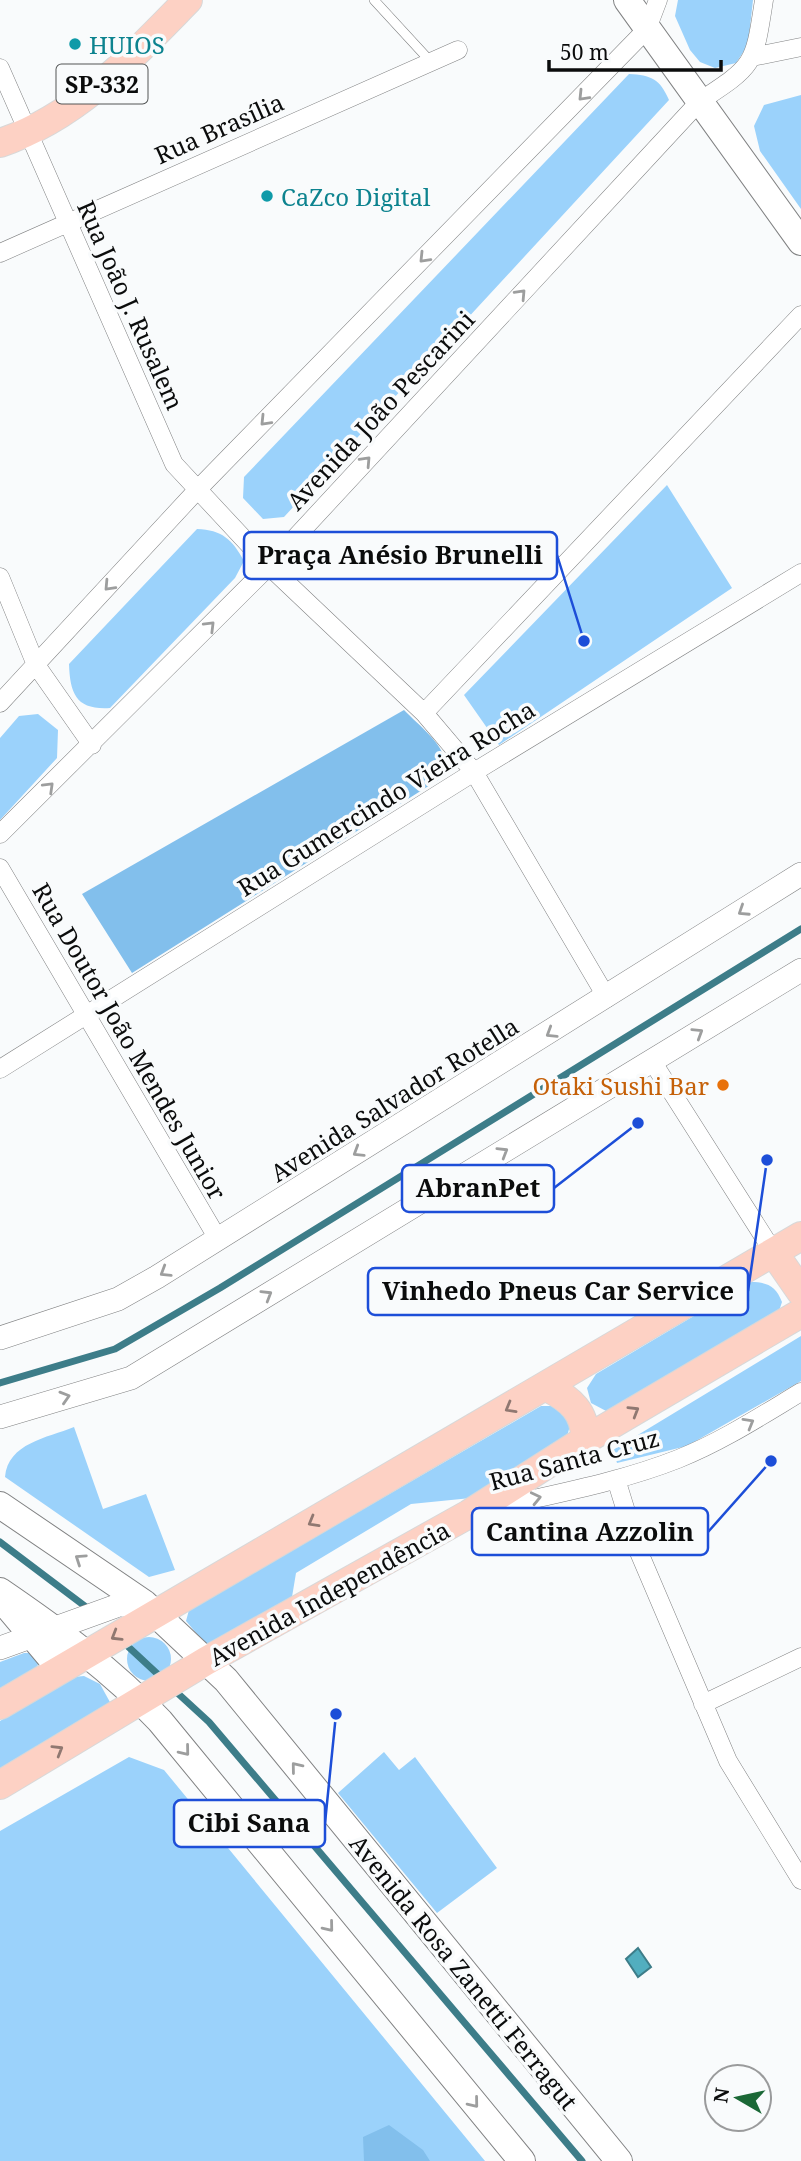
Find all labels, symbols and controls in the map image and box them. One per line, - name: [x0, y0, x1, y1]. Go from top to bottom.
- place label: HUIOS: [89, 28, 165, 61]
- scale bar: [549, 28, 720, 72]
- marker: HUIOS: [67, 36, 83, 52]
- text: 50 m: [560, 38, 609, 66]
- road number: SP-332: [56, 64, 148, 104]
- street label: Rua Brasília: [149, 85, 289, 171]
- one-way arrow: [578, 87, 591, 100]
- place label: CaZco Digital: [281, 180, 431, 213]
- marker: CaZco Digital: [259, 188, 275, 204]
- street label: Rua João J. Rusalem: [70, 195, 192, 415]
- one-way arrow: [419, 250, 432, 263]
- one-way arrow: [513, 289, 525, 302]
- street label: Avenida João Pescarini: [279, 303, 481, 517]
- one-way arrow: [260, 413, 273, 426]
- one-way arrow: [358, 456, 371, 469]
- callout: Praça Anésio Brunelli: [244, 532, 557, 579]
- text: Praça Anésio Brunelli: [257, 536, 543, 572]
- one-way arrow: [104, 578, 117, 591]
- one-way arrow: [201, 621, 214, 634]
- street label: Rua Gumercindo Vieira Rocha: [231, 693, 541, 903]
- one-way arrow: [41, 782, 54, 795]
- street label: Rua Doutor João Mendes Junior: [26, 877, 234, 1205]
- one-way arrow: [738, 903, 751, 916]
- street label: Avenida Salvador Rotella: [264, 1009, 524, 1189]
- one-way arrow: [546, 1024, 559, 1037]
- one-way arrow: [690, 1029, 703, 1042]
- place label: Otaki Sushi Bar: [532, 1069, 709, 1102]
- marker: Otaki Sushi Bar: [715, 1077, 731, 1093]
- one-way arrow: [352, 1144, 365, 1157]
- one-way arrow: [496, 1147, 509, 1160]
- callout: AbranPet: [402, 1165, 554, 1212]
- text: AbranPet: [416, 1169, 541, 1205]
- one-way arrow: [159, 1264, 172, 1277]
- callout: Vinhedo Pneus Car Service: [368, 1268, 748, 1315]
- text: Vinhedo Pneus Car Service: [382, 1272, 734, 1308]
- one-way arrow: [259, 1291, 272, 1304]
- one-way arrow: [59, 1391, 71, 1406]
- one-way arrow: [505, 1400, 518, 1413]
- one-way arrow: [627, 1406, 640, 1419]
- one-way arrow: [742, 1418, 755, 1431]
- street label: Rua Santa Cruz: [485, 1420, 663, 1498]
- one-way arrow: [530, 1492, 542, 1506]
- callout: Cantina Azzolin: [472, 1508, 708, 1555]
- street label: Avenida Independência: [203, 1513, 455, 1673]
- one-way arrow: [308, 1513, 321, 1526]
- text: Cantina Azzolin: [486, 1513, 694, 1549]
- one-way arrow: [75, 1555, 88, 1567]
- one-way arrow: [111, 1627, 124, 1640]
- one-way arrow: [176, 1744, 189, 1756]
- one-way arrow: [51, 1745, 64, 1758]
- one-way arrow: [292, 1763, 304, 1776]
- callout: Cibi Sana: [174, 1800, 325, 1847]
- text: Cibi Sana: [188, 1804, 310, 1840]
- street label: Avenida Rosa Zanetti Ferragut: [343, 1827, 585, 2117]
- one-way arrow: [321, 1918, 333, 1931]
- north arrow: [703, 2063, 773, 2133]
- text: N: [707, 2086, 735, 2105]
- one-way arrow: [465, 2095, 478, 2107]

